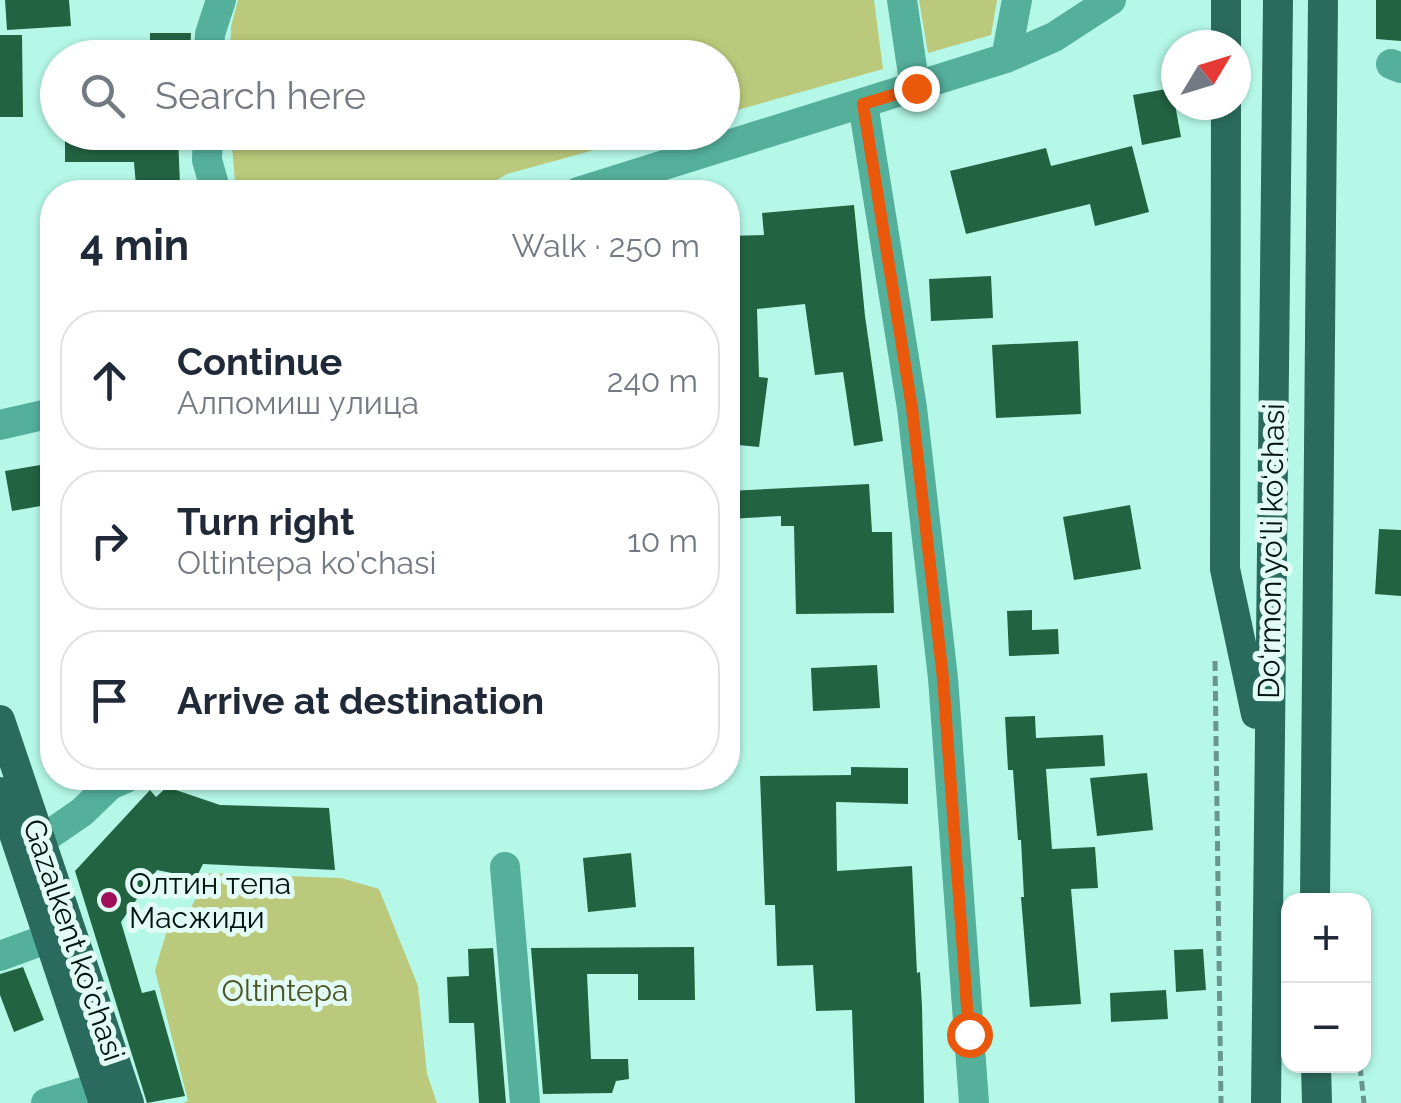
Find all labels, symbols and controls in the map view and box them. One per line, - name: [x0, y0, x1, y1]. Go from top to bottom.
- north arrow: [1161, 30, 1251, 120]
- search box: [40, 40, 740, 150]
- route end: [894, 66, 940, 112]
- icon: search: [75, 68, 130, 123]
- text: Search here: [155, 73, 366, 118]
- text: 4 min: [80, 221, 189, 270]
- text: Walk · 250 m: [511, 227, 700, 264]
- text: Continue: [177, 339, 342, 384]
- icon: ahead: [82, 353, 137, 408]
- text: 240 m: [607, 362, 698, 399]
- text: Алпомиш улица: [177, 384, 419, 421]
- street label: Do‘rmon yo‘li ko‘chasi: [1251, 403, 1291, 699]
- text: Turn right: [177, 499, 354, 544]
- icon: right: [82, 513, 137, 568]
- text: 10 m: [627, 522, 698, 559]
- text: Oltintepa ko'chasi: [177, 544, 436, 581]
- icon: arrive: [82, 673, 137, 728]
- text: Arrive at destination: [177, 678, 544, 723]
- street label: Gazalkent ko'chasi: [16, 814, 132, 1066]
- place label: Олтин тепа Масжиди: [129, 866, 291, 935]
- marker: Олтин тепа Масжиди: [98, 889, 120, 911]
- map controls: [1281, 893, 1371, 1073]
- button: +: [1281, 893, 1371, 983]
- park label: Oltintepa: [222, 973, 348, 1008]
- button: −: [1281, 983, 1371, 1073]
- route start: [947, 1012, 993, 1058]

